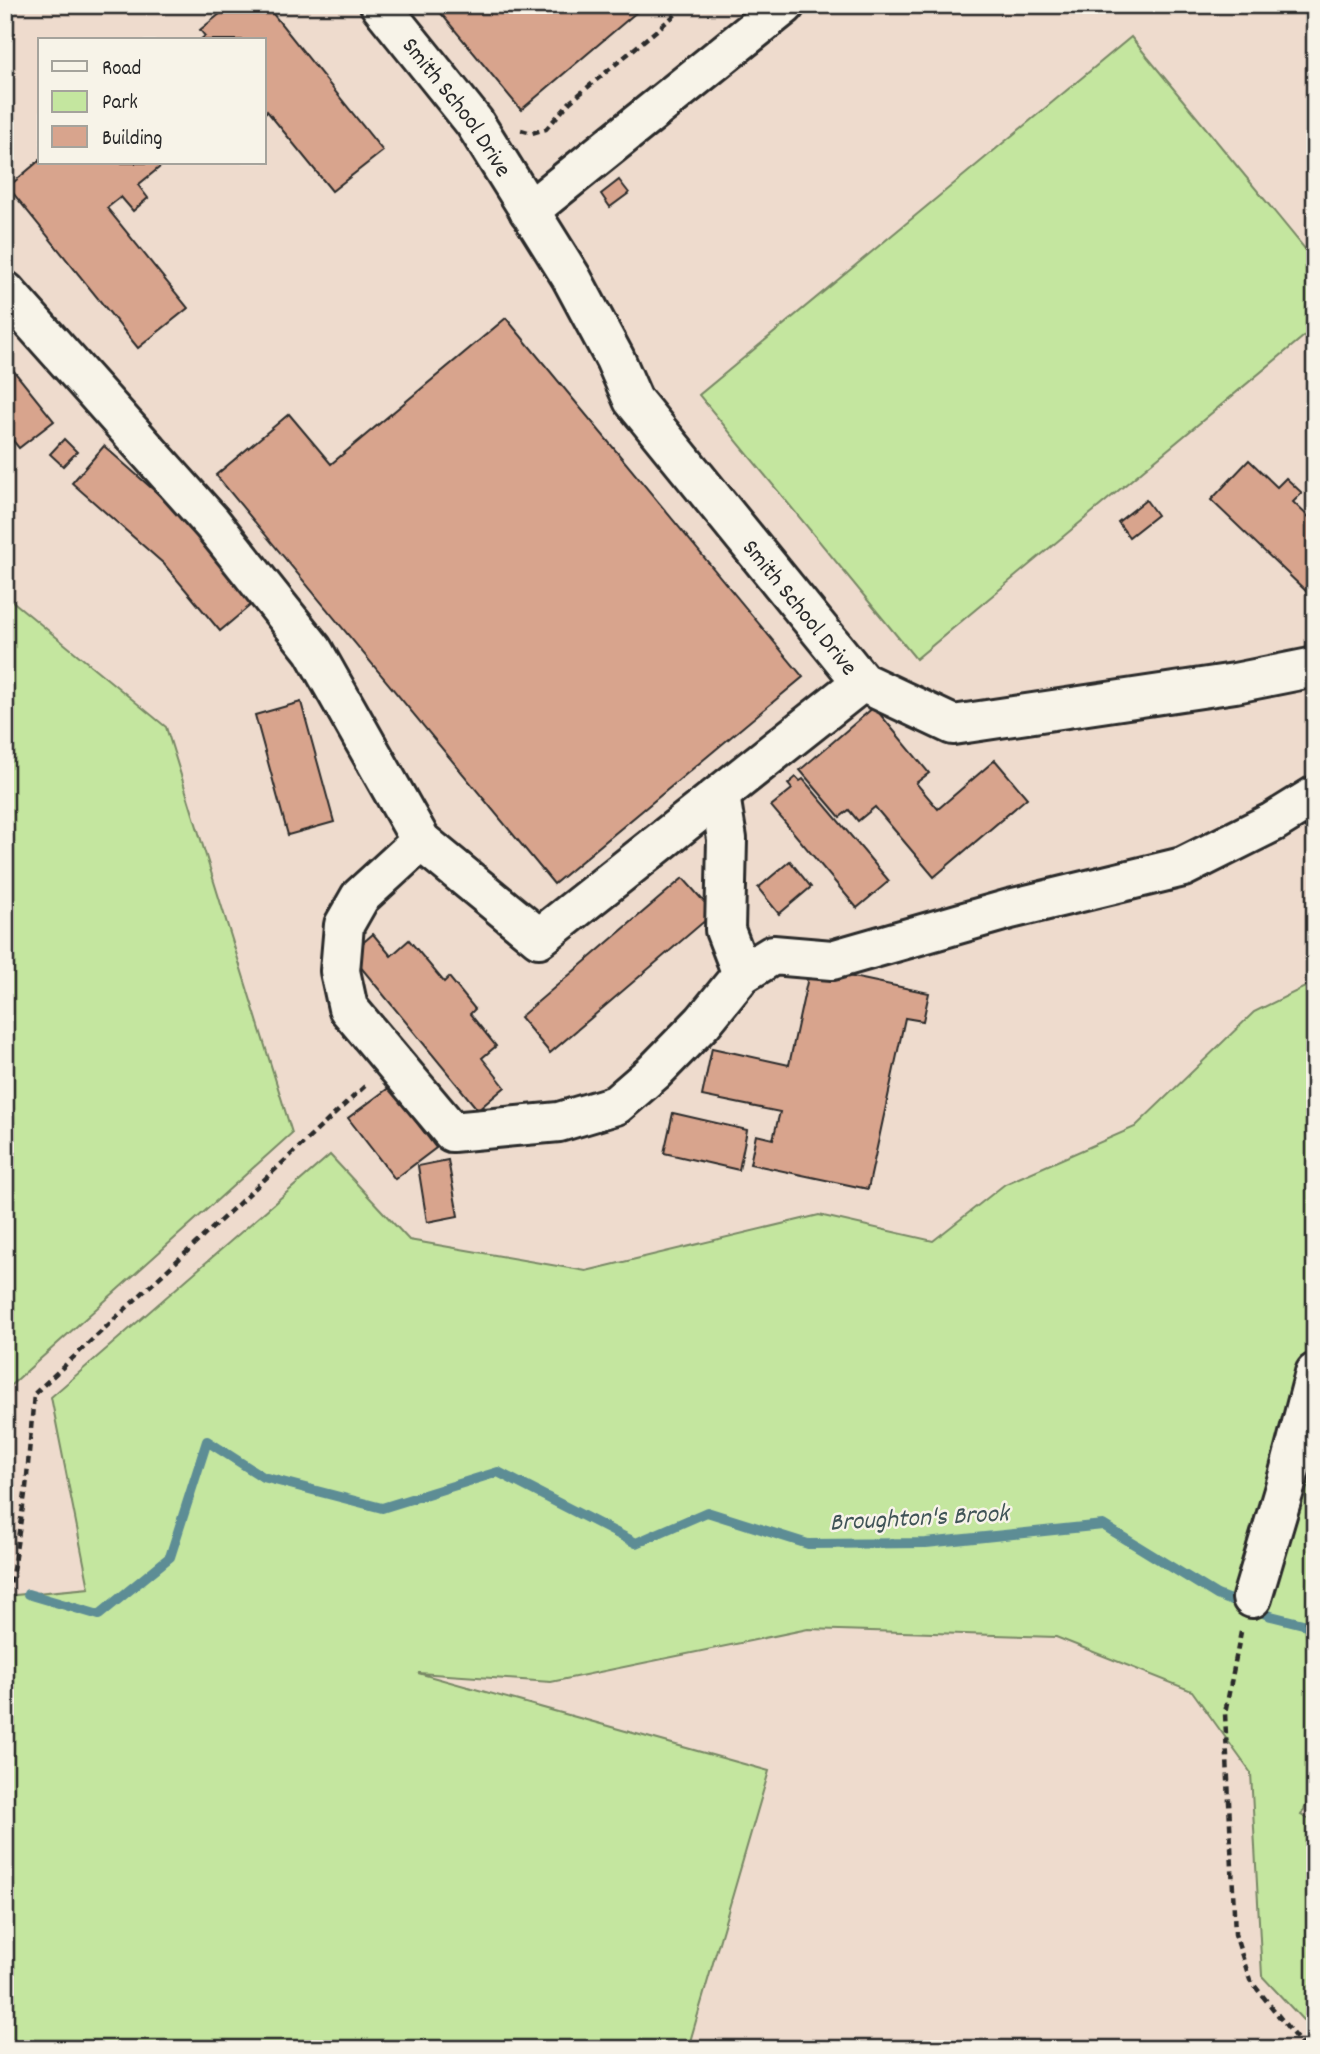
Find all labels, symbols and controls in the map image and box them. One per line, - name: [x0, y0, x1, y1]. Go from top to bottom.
- street label: Smith School Drive: [392, 31, 518, 185]
- legend: [38, 38, 266, 164]
- text: Road: [102, 55, 141, 85]
- text: Park: [102, 89, 138, 119]
- text: Building: [102, 125, 162, 155]
- street label: Smith School Drive: [733, 533, 864, 684]
- water label: Broughton's Brook: [829, 1496, 1012, 1543]

